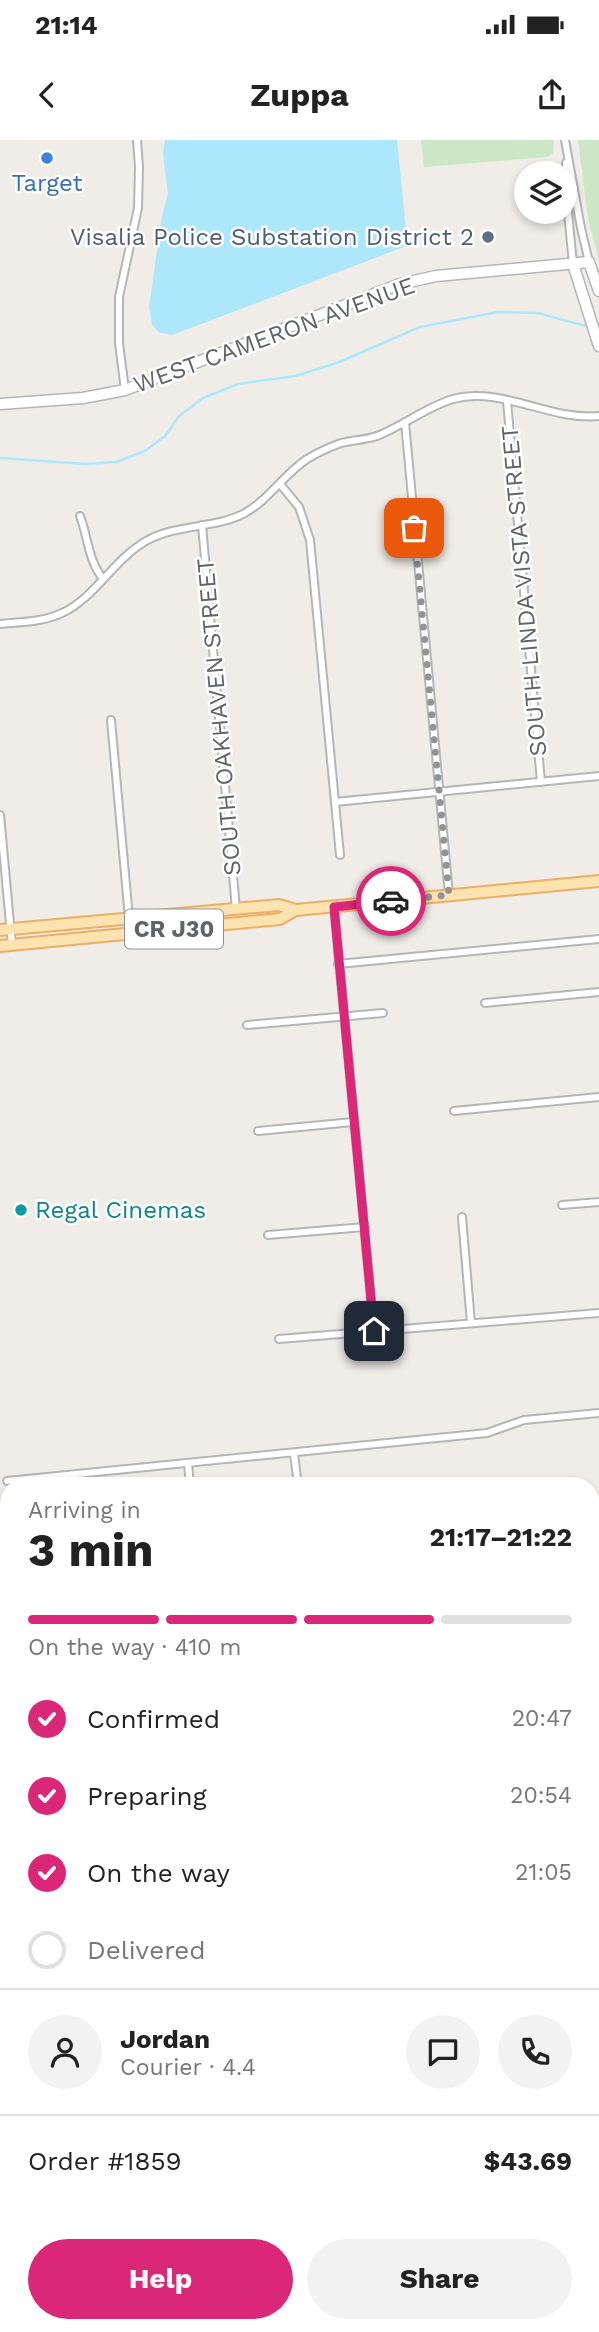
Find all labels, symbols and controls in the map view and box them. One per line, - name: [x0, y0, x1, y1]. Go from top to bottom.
- text: 21:14: [35, 10, 98, 40]
- icon: back: [28, 76, 66, 114]
- text: Zuppa: [250, 76, 349, 114]
- icon: share: [533, 76, 571, 114]
- marker: Target: [39, 150, 55, 166]
- map controls: [514, 161, 577, 224]
- button: layers: [514, 161, 577, 224]
- place label: Target: [11, 169, 83, 197]
- place label: Visalia Police Substation District 2: [70, 223, 474, 251]
- marker: Visalia Police Substation District 2: [480, 229, 496, 245]
- street label: WEST CAMERON AVENUE: [130, 271, 418, 399]
- street label: SOUTH LINDA VISTA STREET: [496, 425, 552, 757]
- pin: [384, 498, 444, 558]
- icon: bag: [395, 509, 433, 547]
- street label: SOUTH OAKHAVEN STREET: [191, 557, 247, 877]
- courier: [356, 866, 426, 936]
- icon: car: [372, 882, 410, 920]
- road number: CR J30: [125, 909, 223, 948]
- place label: Regal Cinemas: [35, 1196, 206, 1224]
- marker: Regal Cinemas: [13, 1202, 29, 1218]
- pin: [344, 1301, 404, 1361]
- icon: home: [355, 1312, 393, 1350]
- text: Arriving in: [28, 1497, 141, 1524]
- text: 21:17–21:22: [430, 1522, 572, 1552]
- text: 3 min: [28, 1523, 154, 1577]
- text: On the way · 410 m: [28, 1634, 241, 1661]
- icon: check: [28, 1700, 66, 1738]
- text: Confirmed: [87, 1704, 220, 1734]
- text: 20:47: [512, 1705, 572, 1732]
- icon: check: [28, 1777, 66, 1815]
- text: Preparing: [87, 1781, 207, 1811]
- text: 20:54: [510, 1782, 572, 1809]
- icon: check: [28, 1854, 66, 1892]
- text: On the way: [87, 1858, 230, 1888]
- text: 21:05: [515, 1859, 572, 1886]
- text: Delivered: [87, 1935, 206, 1965]
- button: person: [28, 2015, 102, 2089]
- button: chat: [406, 2015, 480, 2089]
- button: phone: [498, 2015, 572, 2089]
- text: Jordan: [120, 2024, 210, 2054]
- text: Courier · 4.4: [120, 2054, 256, 2081]
- text: Order #1859: [28, 2146, 182, 2176]
- text: $43.69: [484, 2146, 572, 2176]
- button: Help: [28, 2239, 293, 2319]
- button: Share: [307, 2239, 572, 2319]

